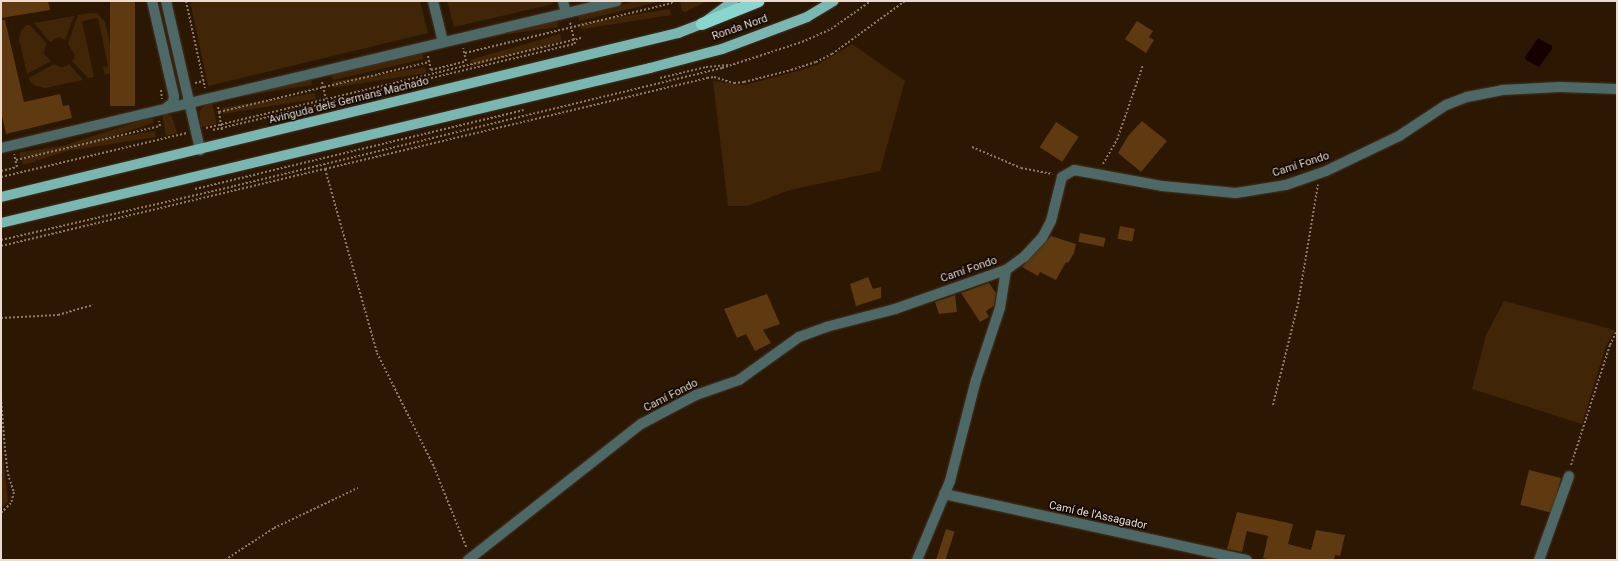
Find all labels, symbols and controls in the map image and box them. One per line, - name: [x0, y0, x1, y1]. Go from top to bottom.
- street label: Ronda Nord: [710, 12, 770, 44]
- street label: Avinguda dels Germans Machado: [268, 75, 430, 127]
- street label: Camí Fondo: [1271, 150, 1331, 180]
- street label: Camí Fondo: [939, 254, 999, 286]
- street label: Camí Fondo: [642, 377, 700, 415]
- street label: Camí de l'Assagador: [1048, 499, 1148, 533]

